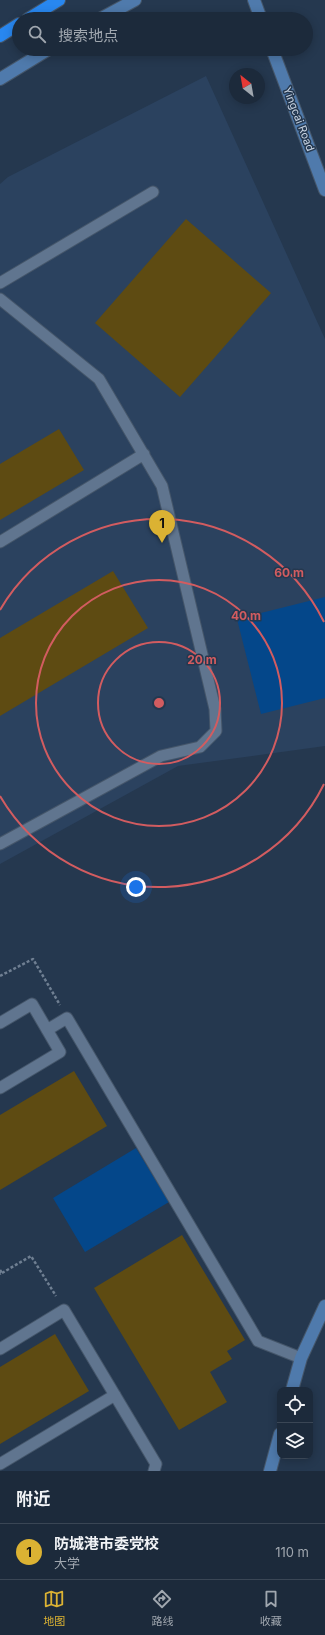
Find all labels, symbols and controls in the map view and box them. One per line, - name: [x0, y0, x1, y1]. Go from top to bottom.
- search box: [12, 12, 313, 56]
- icon: search: [26, 23, 48, 45]
- text: 搜索地点: [58, 26, 118, 45]
- north arrow: [229, 68, 265, 104]
- street label: Yingcai Road: [280, 85, 318, 153]
- pin: 1: [149, 510, 175, 543]
- text: 60 m: [274, 565, 304, 580]
- text: 40 m: [231, 608, 261, 623]
- text: 20 m: [187, 652, 217, 667]
- centre of rings: [152, 696, 166, 710]
- your location: [126, 877, 146, 897]
- map controls: [277, 1387, 313, 1459]
- button: locate: [277, 1387, 313, 1423]
- button: layers: [277, 1423, 313, 1459]
- text: 附近: [16, 1489, 50, 1509]
- text: 防城港市委党校: [54, 1534, 159, 1553]
- text: 1: [26, 1544, 32, 1560]
- text: 110 m: [275, 1544, 309, 1560]
- text: 大学: [54, 1555, 80, 1571]
- tab: 地图: [43, 1588, 65, 1628]
- tab: 路线: [151, 1588, 173, 1628]
- tab: 收藏: [260, 1588, 282, 1628]

